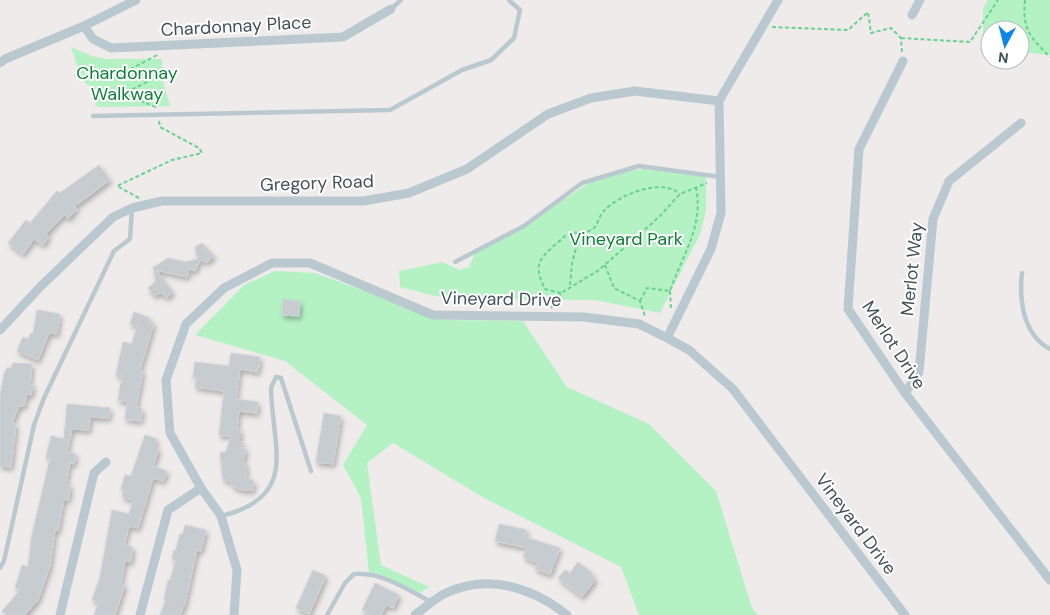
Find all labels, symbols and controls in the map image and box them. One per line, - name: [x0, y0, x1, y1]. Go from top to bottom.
- street label: Chardonnay Place: [160, 10, 312, 42]
- north arrow: [980, 20, 1030, 70]
- text: N: [997, 48, 1010, 67]
- park label: Chardonnay Walkway: [76, 61, 178, 106]
- street label: Gregory Road: [260, 169, 374, 197]
- street label: Merlot Way: [895, 221, 929, 317]
- park label: Vineyard Park: [569, 227, 683, 251]
- street label: Vineyard Drive: [440, 286, 562, 312]
- street label: Merlot Drive: [856, 296, 932, 394]
- street label: Vineyard Drive: [810, 469, 902, 579]

